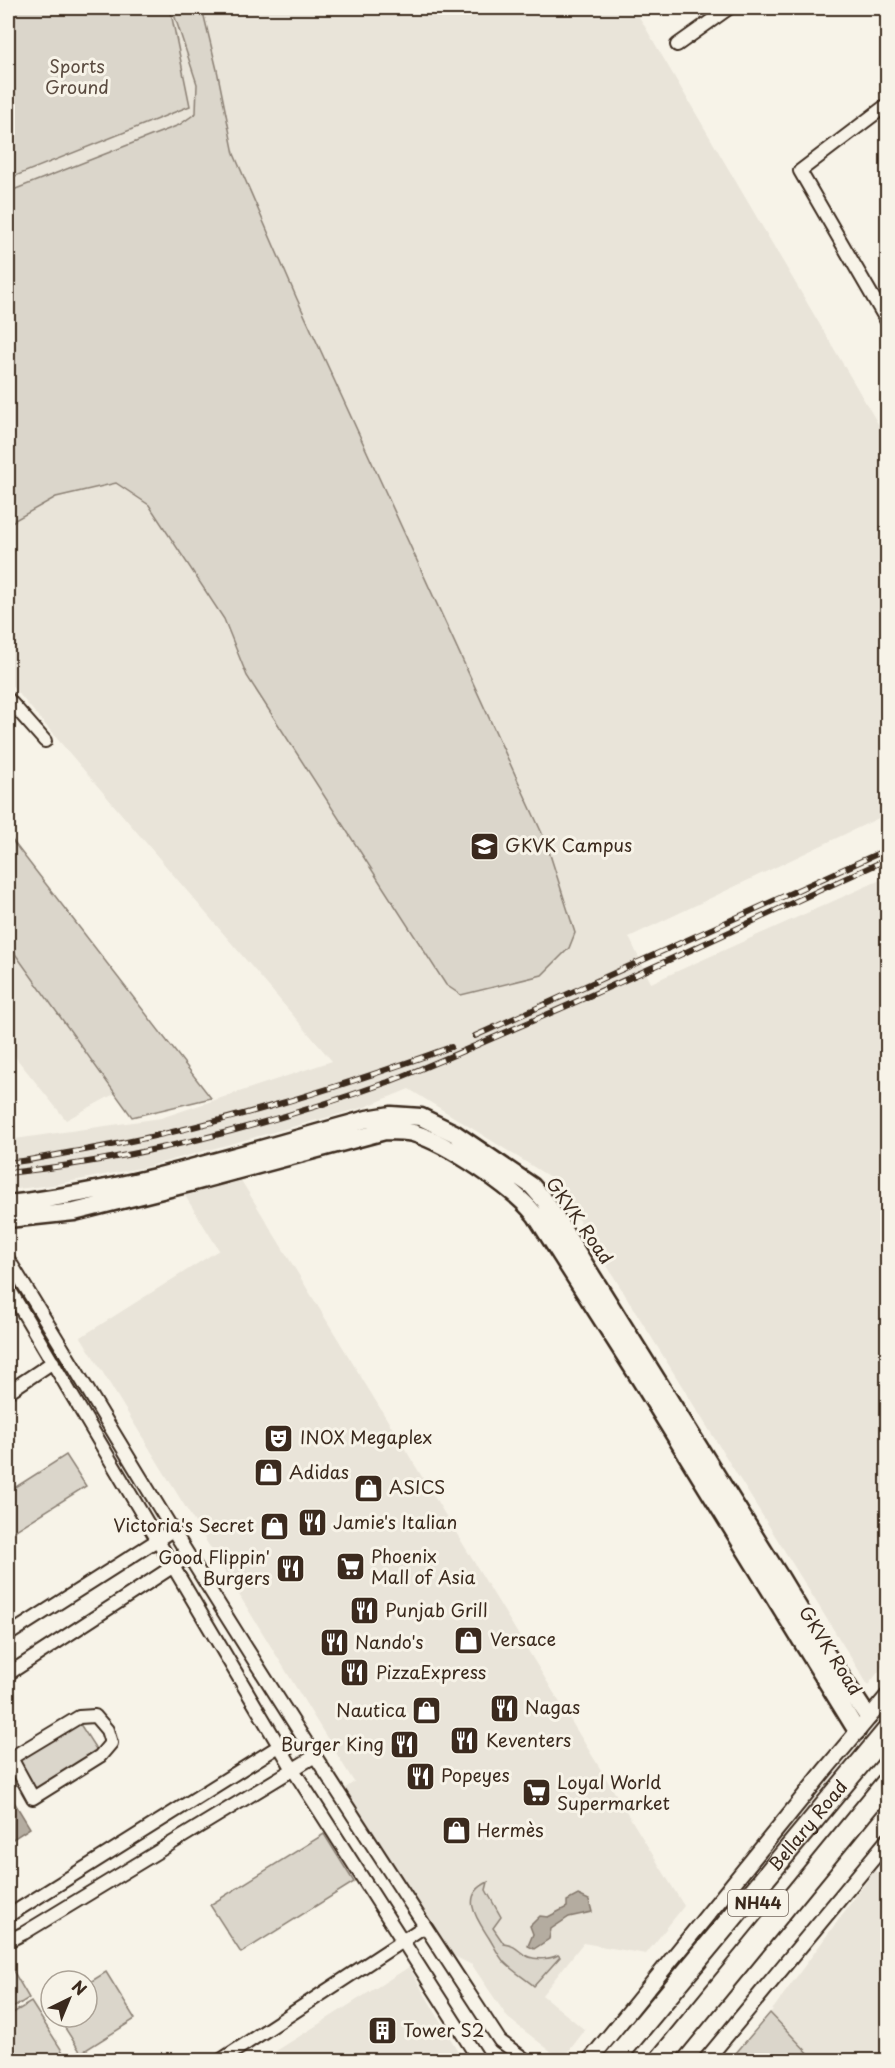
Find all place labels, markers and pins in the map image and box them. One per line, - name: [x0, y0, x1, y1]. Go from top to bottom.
- school or university icon: GKVK Campus: [468, 830, 500, 862]
- place label: GKVK Campus: [505, 831, 632, 858]
- theatre icon: INOX Megaplex: [263, 1422, 295, 1454]
- place label: INOX Megaplex: [300, 1423, 432, 1450]
- shop icon: Adidas: [252, 1457, 284, 1489]
- place label: Adidas: [289, 1458, 349, 1485]
- shop icon: ASICS: [352, 1472, 384, 1504]
- place label: ASICS: [389, 1473, 445, 1500]
- restaurant icon: Jamie's Italian: [296, 1507, 328, 1539]
- place label: Jamie's Italian: [333, 1508, 457, 1535]
- shop icon: Victoria's Secret: [259, 1510, 291, 1542]
- place label: Victoria's Secret: [113, 1511, 254, 1538]
- place label: Phoenix Mall of Asia: [371, 1542, 476, 1590]
- place label: Good Flippin' Burgers: [158, 1543, 270, 1591]
- supermarket icon: Phoenix Mall of Asia: [334, 1551, 366, 1583]
- restaurant icon: Good Flippin' Burgers: [275, 1552, 307, 1584]
- restaurant icon: Punjab Grill: [348, 1595, 380, 1627]
- place label: Punjab Grill: [385, 1596, 488, 1623]
- shop icon: Versace: [453, 1624, 485, 1656]
- place label: Versace: [490, 1625, 556, 1652]
- restaurant icon: Nando's: [318, 1627, 350, 1659]
- place label: Nando's: [355, 1628, 423, 1655]
- restaurant icon: PizzaExpress: [339, 1657, 371, 1689]
- place label: PizzaExpress: [376, 1658, 486, 1685]
- restaurant icon: Nagas: [488, 1692, 520, 1724]
- place label: Nagas: [525, 1693, 580, 1720]
- shop icon: Nautica: [411, 1695, 443, 1727]
- place label: Nautica: [336, 1696, 407, 1723]
- restaurant icon: Keventers: [449, 1725, 481, 1757]
- place label: Keventers: [486, 1726, 571, 1753]
- restaurant icon: Burger King: [389, 1729, 421, 1761]
- place label: Burger King: [281, 1730, 384, 1757]
- restaurant icon: Popeyes: [404, 1760, 436, 1792]
- place label: Popeyes: [441, 1761, 510, 1788]
- place label: Loyal World Supermarket: [557, 1768, 670, 1816]
- supermarket icon: Loyal World Supermarket: [520, 1777, 552, 1809]
- shop icon: Hermès: [440, 1815, 472, 1847]
- place label: Hermès: [477, 1816, 544, 1843]
- building icon: Tower S2: [366, 2015, 398, 2047]
- place label: Tower S2: [403, 2016, 484, 2043]

